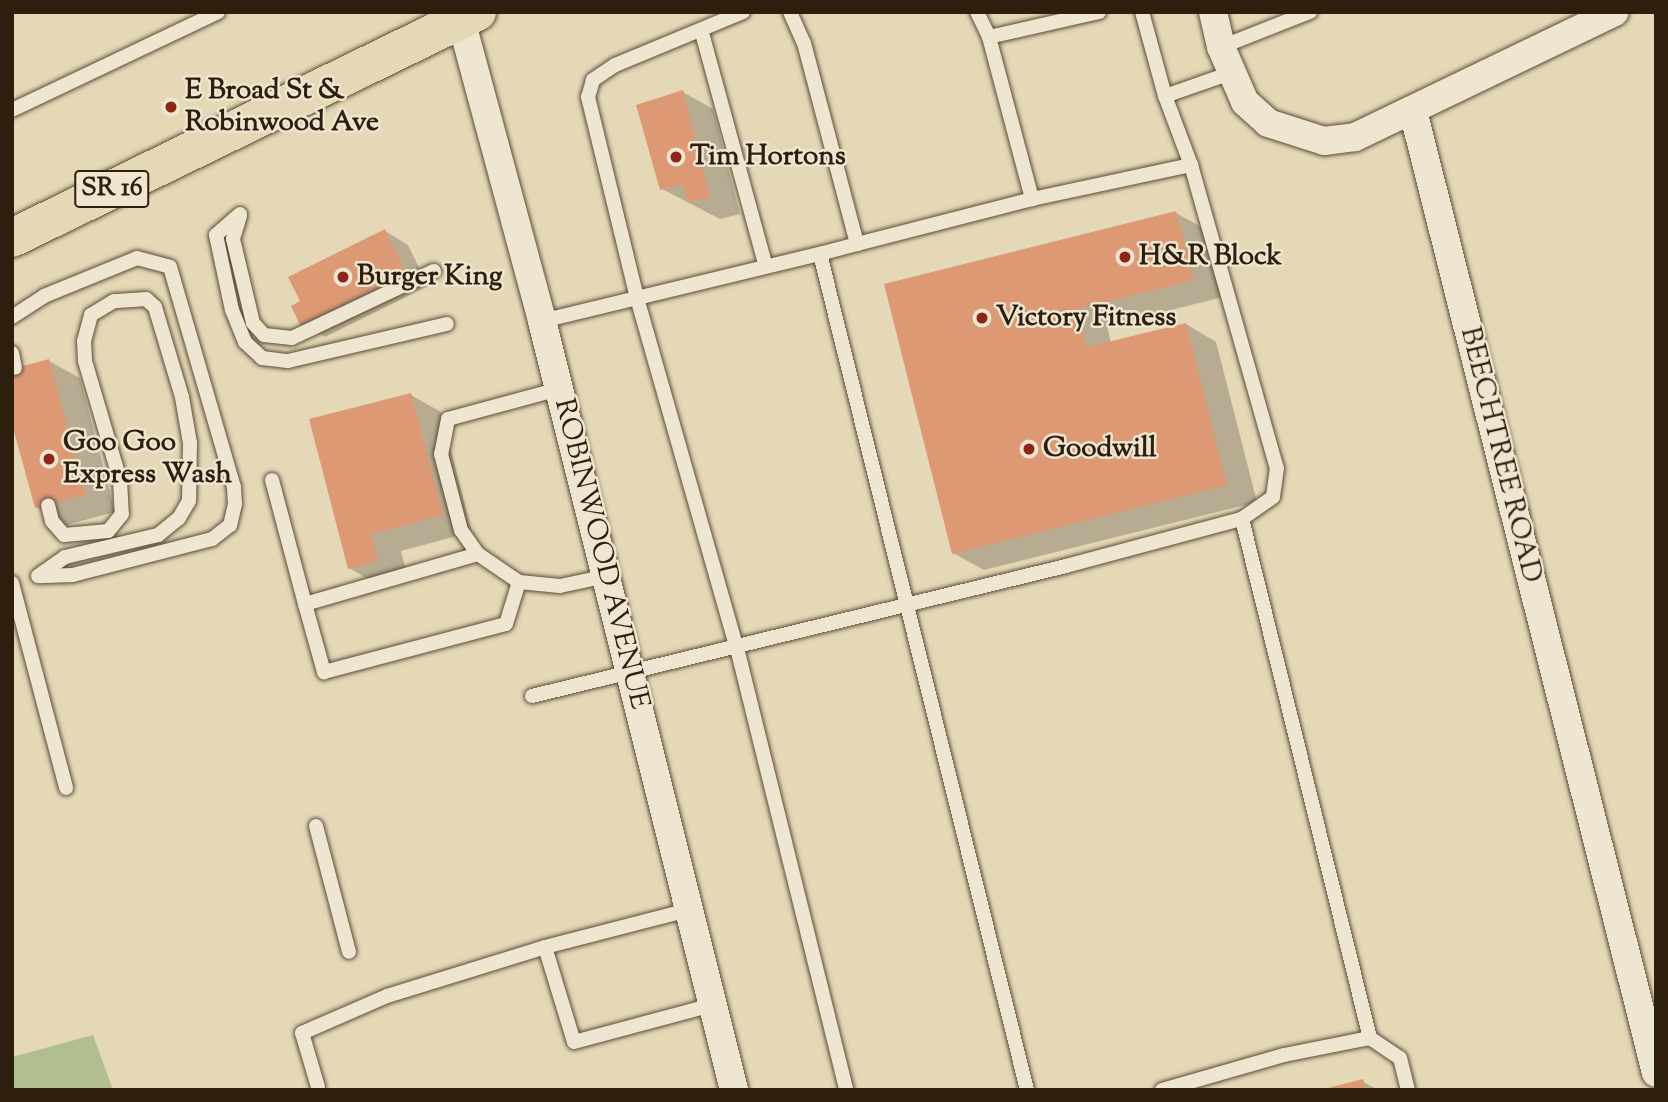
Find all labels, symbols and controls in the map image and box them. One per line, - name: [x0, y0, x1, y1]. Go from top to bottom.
- place label: E Broad St & Robinwood Ave: [185, 74, 379, 140]
- marker: E Broad St & Robinwood Ave: [163, 99, 179, 115]
- place label: Tim Hortons: [690, 140, 846, 174]
- marker: Tim Hortons: [668, 149, 684, 165]
- road number: SR 16: [74, 166, 150, 212]
- place label: H&R Block: [1139, 240, 1282, 274]
- marker: H&R Block: [1117, 249, 1133, 265]
- place label: Burger King: [357, 260, 502, 294]
- marker: Burger King: [335, 269, 351, 285]
- place label: Victory Fitness: [996, 301, 1176, 335]
- marker: Victory Fitness: [974, 310, 990, 326]
- street label: BEECHTREE ROAD: [1452, 324, 1548, 586]
- street label: ROBINWOOD AVENUE: [546, 395, 656, 713]
- place label: Goo Goo Express Wash: [63, 426, 232, 492]
- place label: Goodwill: [1043, 432, 1157, 466]
- marker: Goodwill: [1021, 441, 1037, 457]
- marker: Goo Goo Express Wash: [41, 451, 57, 467]

